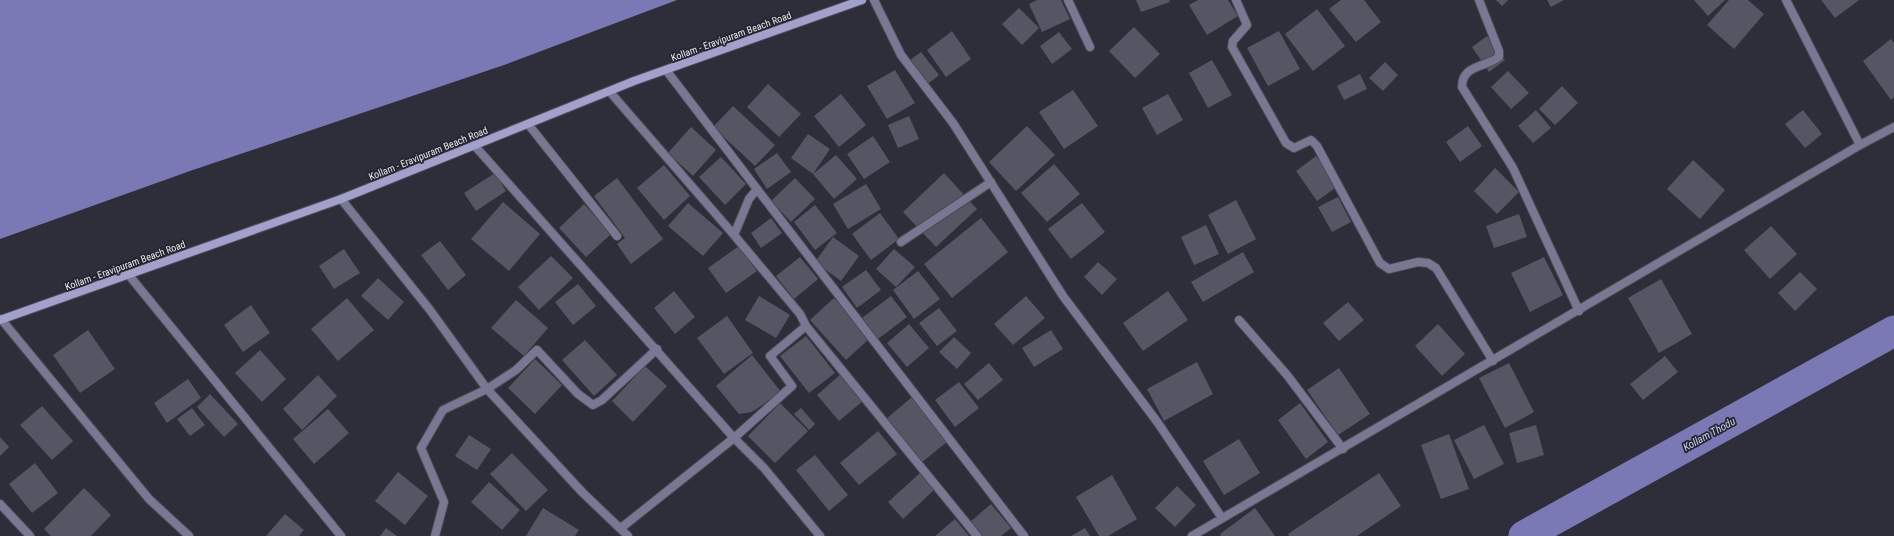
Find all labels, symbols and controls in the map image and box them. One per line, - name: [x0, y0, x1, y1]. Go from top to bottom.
- street label: Kollam - Eravipuram Beach Road: [669, 9, 793, 63]
- street label: Kollam - Eravipuram Beach Road: [367, 124, 489, 182]
- street label: Kollam - Eravipuram Beach Road: [63, 238, 187, 292]
- water label: Kollam Thodu: [1681, 415, 1738, 454]

